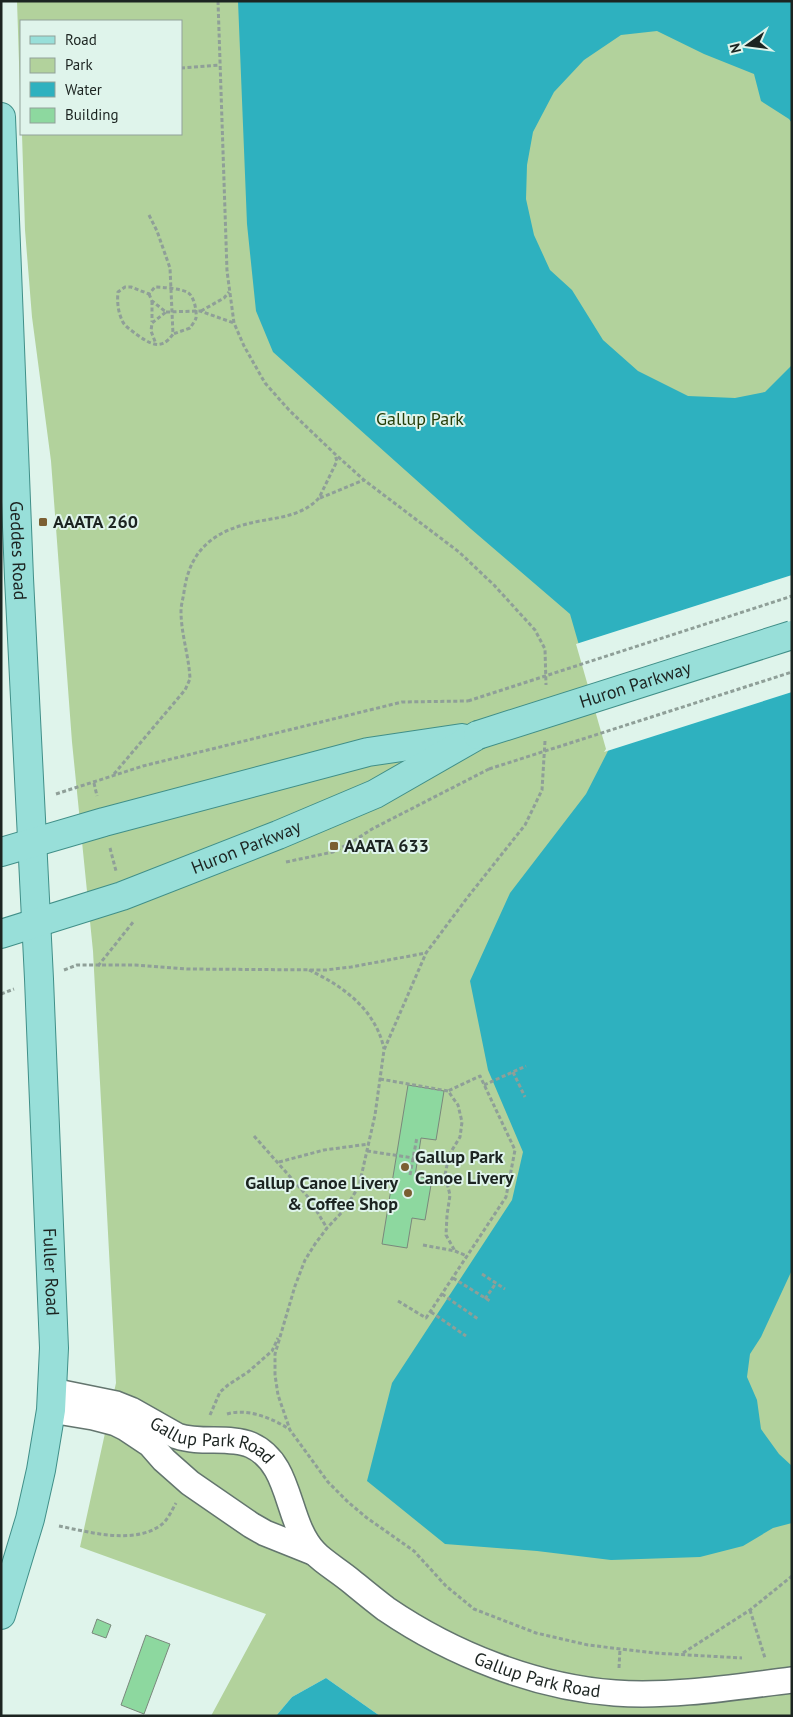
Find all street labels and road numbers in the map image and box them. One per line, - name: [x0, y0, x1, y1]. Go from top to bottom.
- street label: Geddes Road: [5, 501, 32, 601]
- street label: Huron Parkway: [576, 656, 694, 713]
- street label: Huron Parkway: [188, 815, 305, 879]
- street label: Fuller Road: [38, 1228, 65, 1316]
- street label: Gallup Park Road: [146, 1411, 280, 1468]
- street label: Gallup Park Road: [471, 1646, 602, 1703]

